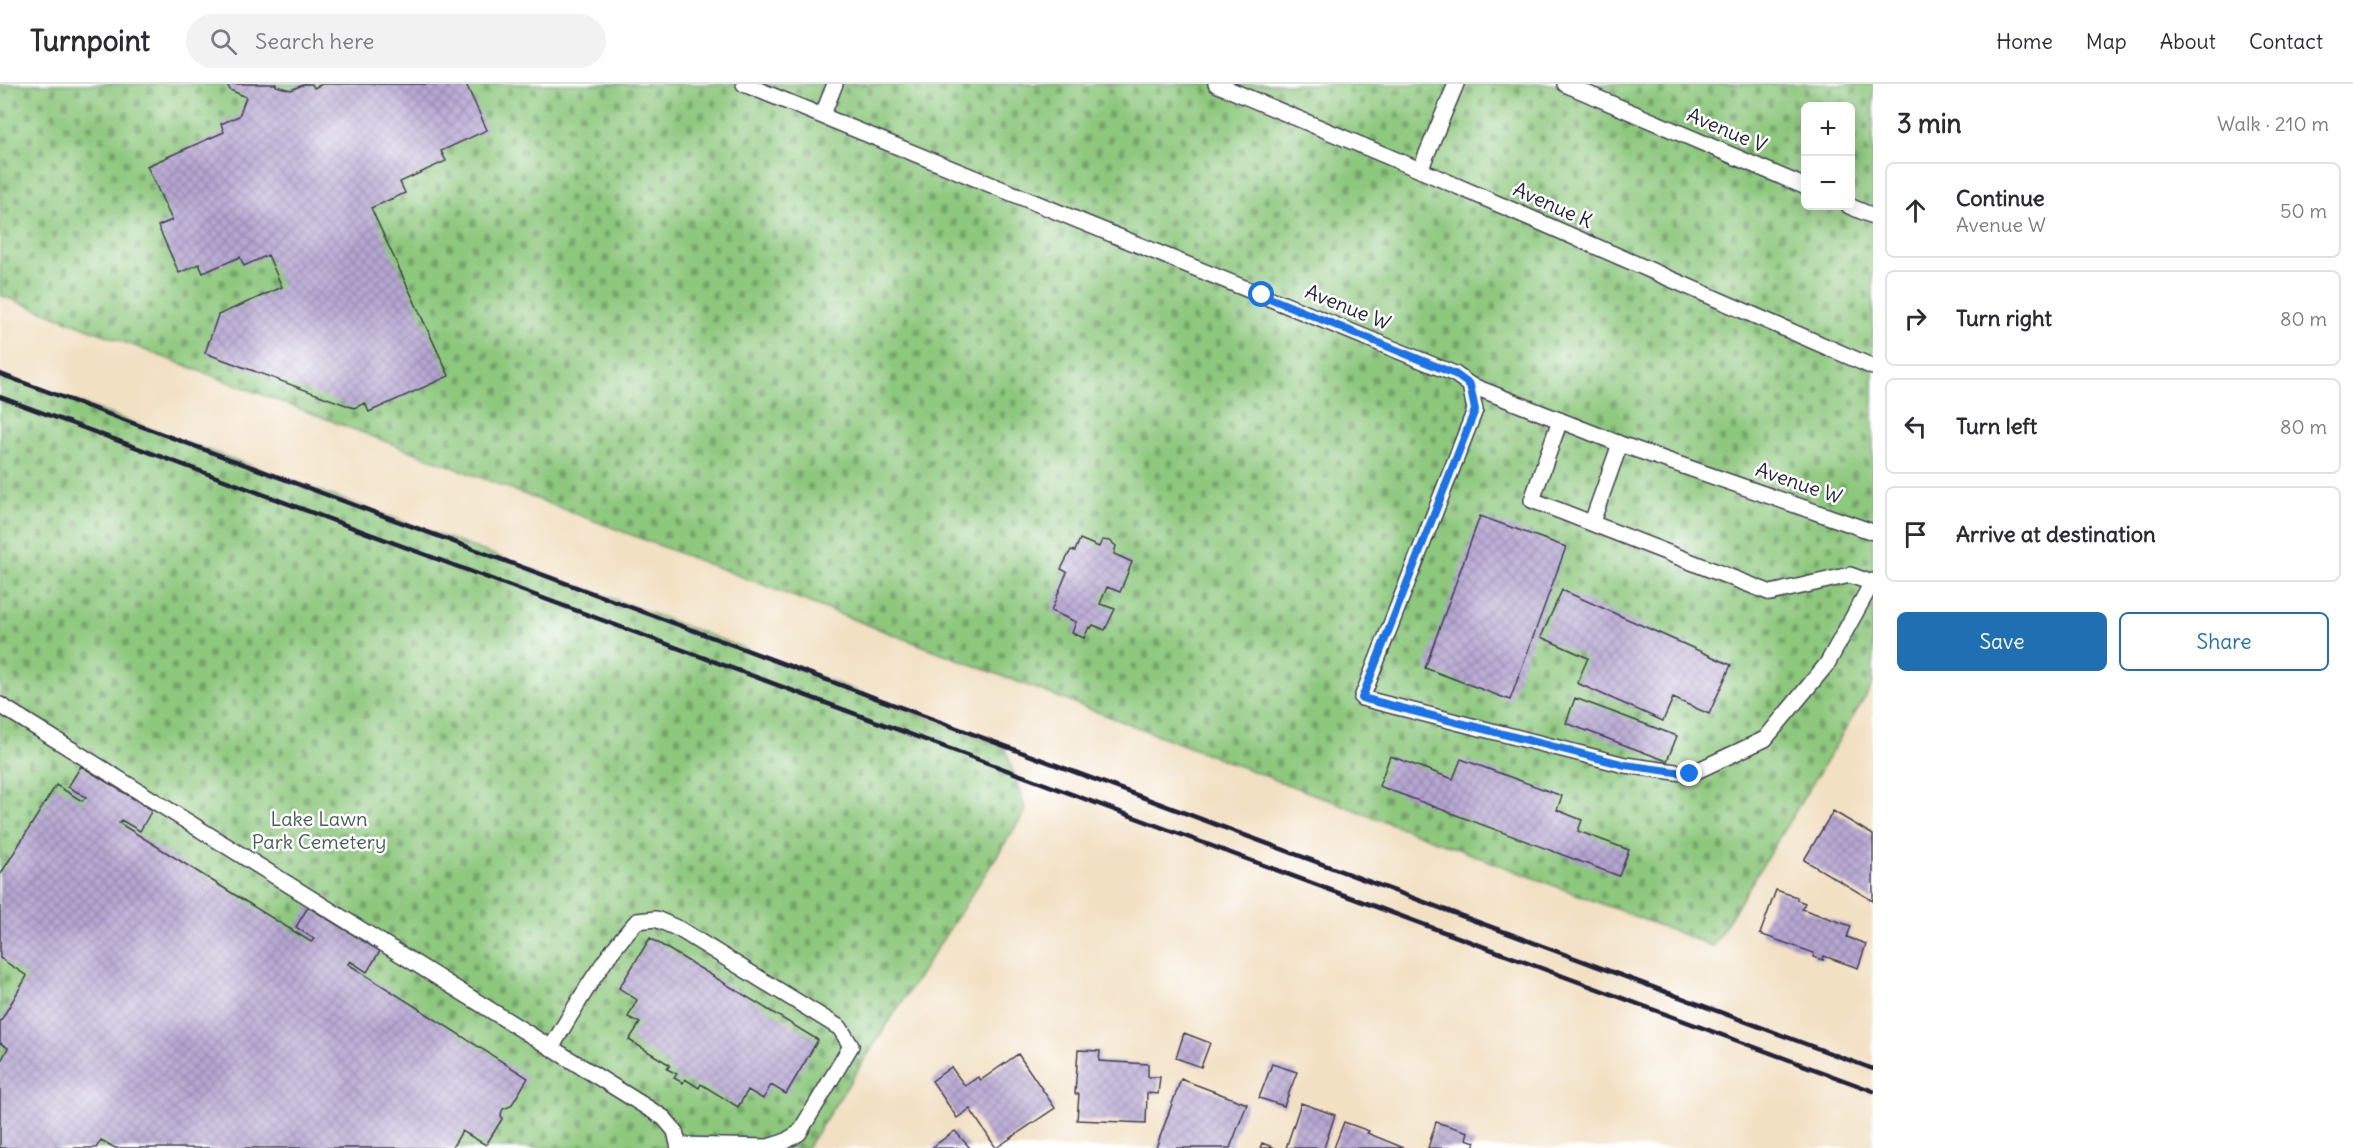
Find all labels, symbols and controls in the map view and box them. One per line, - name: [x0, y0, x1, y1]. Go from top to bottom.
- search box: [186, 14, 606, 68]
- text: Turnpoint: [30, 23, 150, 59]
- icon: search: [207, 25, 240, 58]
- text: Search here: [255, 27, 374, 55]
- text: Home: [1996, 28, 2053, 55]
- text: Map: [2086, 28, 2127, 55]
- text: About: [2160, 28, 2216, 55]
- text: Contact: [2249, 28, 2323, 55]
- street label: Avenue V: [1684, 102, 1771, 158]
- map controls: [1801, 102, 1855, 210]
- button: +: [1801, 102, 1855, 156]
- text: 3 min: [1897, 107, 1962, 140]
- text: Walk · 210 m: [2217, 111, 2329, 136]
- button: −: [1801, 156, 1855, 210]
- street label: Avenue K: [1510, 176, 1597, 233]
- text: Continue: [1956, 184, 2045, 212]
- icon: ahead: [1899, 194, 1932, 227]
- text: 50 m: [2280, 198, 2327, 223]
- text: Avenue W: [1956, 212, 2046, 237]
- street label: Avenue W: [1302, 278, 1395, 335]
- route start: [1248, 281, 1274, 307]
- icon: right: [1899, 302, 1932, 335]
- text: Turn right: [1956, 304, 2052, 332]
- text: 80 m: [2280, 306, 2327, 331]
- icon: left: [1899, 410, 1932, 443]
- text: Turn left: [1956, 412, 2037, 440]
- text: 80 m: [2280, 414, 2327, 439]
- street label: Avenue W: [1753, 456, 1846, 509]
- icon: arrive: [1899, 518, 1932, 551]
- text: Arrive at destination: [1956, 520, 2156, 548]
- button: Save: [1897, 612, 2107, 671]
- button: Share: [2119, 612, 2329, 671]
- route end: [1676, 760, 1702, 786]
- park label: Lake Lawn Park Cemetery: [252, 806, 386, 854]

